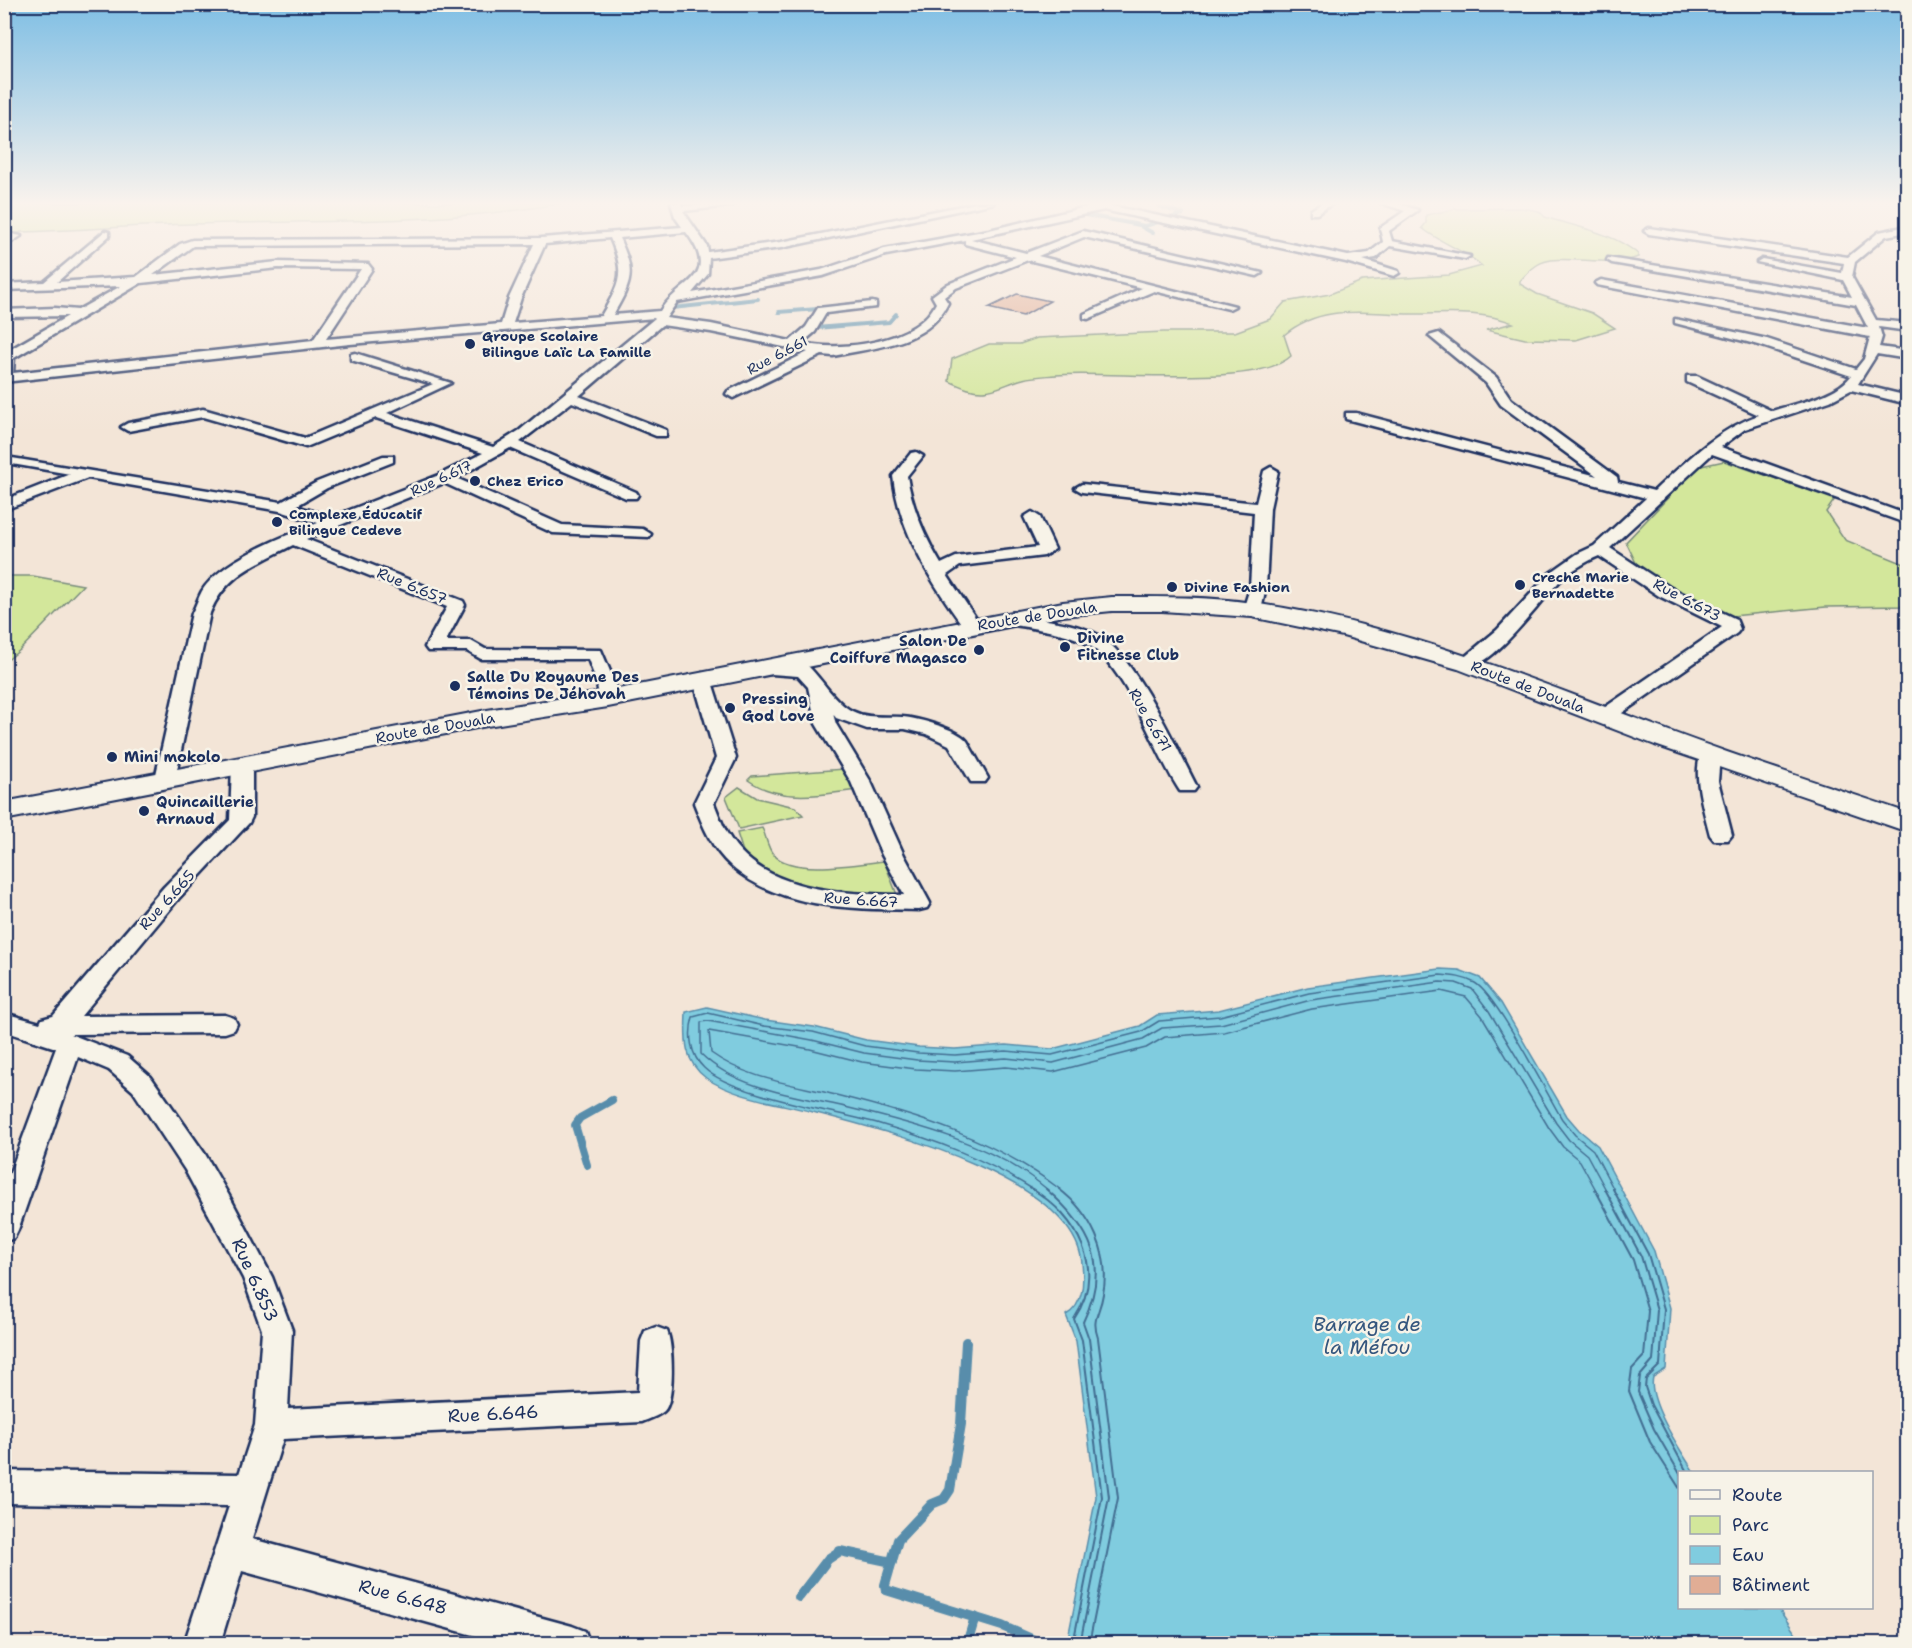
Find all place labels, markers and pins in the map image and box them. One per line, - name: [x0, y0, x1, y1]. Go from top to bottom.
- place label: Groupe Scolaire Bilingue Laïc La Famille: [482, 327, 652, 361]
- marker: Groupe Scolaire Bilingue Laïc La Famille: [463, 337, 477, 351]
- place label: Chez Erico: [487, 472, 564, 490]
- marker: Chez Erico: [468, 474, 482, 488]
- place label: Complexe Éducatif Bilingue Cedeve: [289, 505, 423, 539]
- marker: Complexe Éducatif Bilingue Cedeve: [270, 515, 284, 529]
- place label: Creche Marie Bernadette: [1532, 568, 1629, 602]
- place label: Divine Fashion: [1184, 578, 1290, 596]
- marker: Creche Marie Bernadette: [1513, 578, 1527, 592]
- marker: Divine Fashion: [1165, 580, 1179, 594]
- place label: Divine Fitnesse Club: [1077, 628, 1179, 665]
- place label: Salon De Coiffure Magasco: [830, 631, 967, 668]
- marker: Divine Fitnesse Club: [1058, 640, 1072, 654]
- marker: Salon De Coiffure Magasco: [972, 643, 986, 657]
- place label: Salle Du Royaume Des Témoins De Jéhovah: [467, 667, 639, 704]
- marker: Salle Du Royaume Des Témoins De Jéhovah: [448, 679, 462, 693]
- place label: Pressing God Love: [742, 689, 815, 726]
- marker: Pressing God Love: [723, 701, 737, 715]
- place label: Mini mokolo: [124, 747, 221, 767]
- marker: Mini mokolo: [105, 750, 119, 764]
- place label: Quincaillerie Arnaud: [156, 792, 254, 829]
- marker: Quincaillerie Arnaud: [137, 804, 151, 818]

